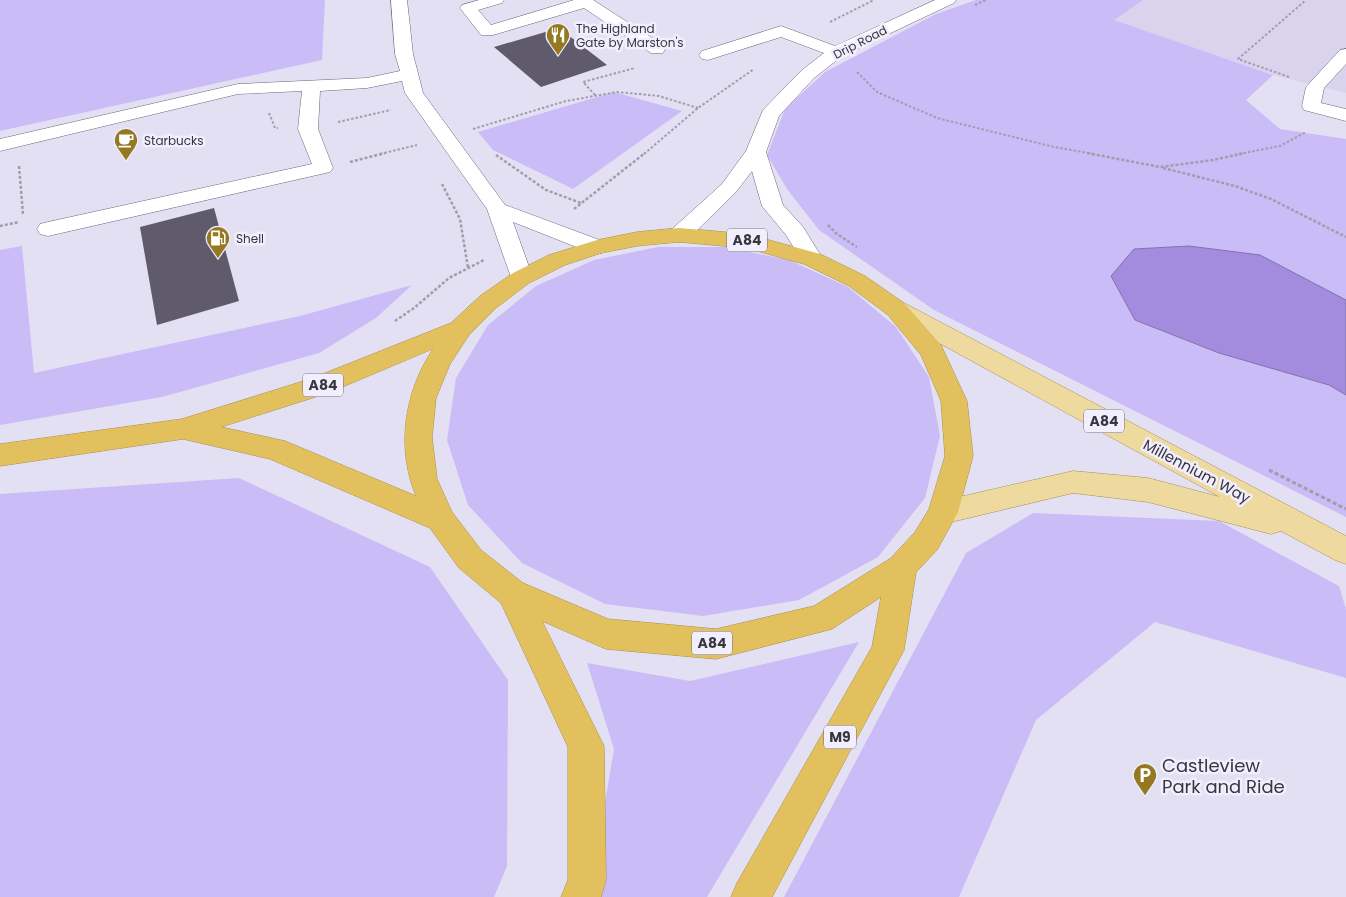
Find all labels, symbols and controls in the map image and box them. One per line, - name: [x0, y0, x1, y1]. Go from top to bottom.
- place label: The Highland Gate by Marston's: [576, 20, 684, 51]
- street label: Drip Road: [830, 21, 890, 63]
- restaurant icon: The Highland Gate by Marston's: [545, 22, 571, 56]
- cafe icon: Starbucks: [113, 127, 139, 161]
- place label: Starbucks: [144, 132, 204, 149]
- fuel station icon: Shell: [205, 225, 231, 259]
- road number: A84: [727, 228, 767, 252]
- place label: Shell: [236, 230, 264, 247]
- road number: A84: [303, 374, 343, 396]
- road number: A84: [1084, 410, 1124, 432]
- street label: Millennium Way: [1140, 434, 1255, 508]
- road number: A84: [692, 632, 732, 654]
- road number: M9: [824, 726, 856, 749]
- place label: Castleview Park and Ride: [1162, 753, 1285, 799]
- parking icon: Castleview Park and Ride: [1132, 762, 1158, 796]

